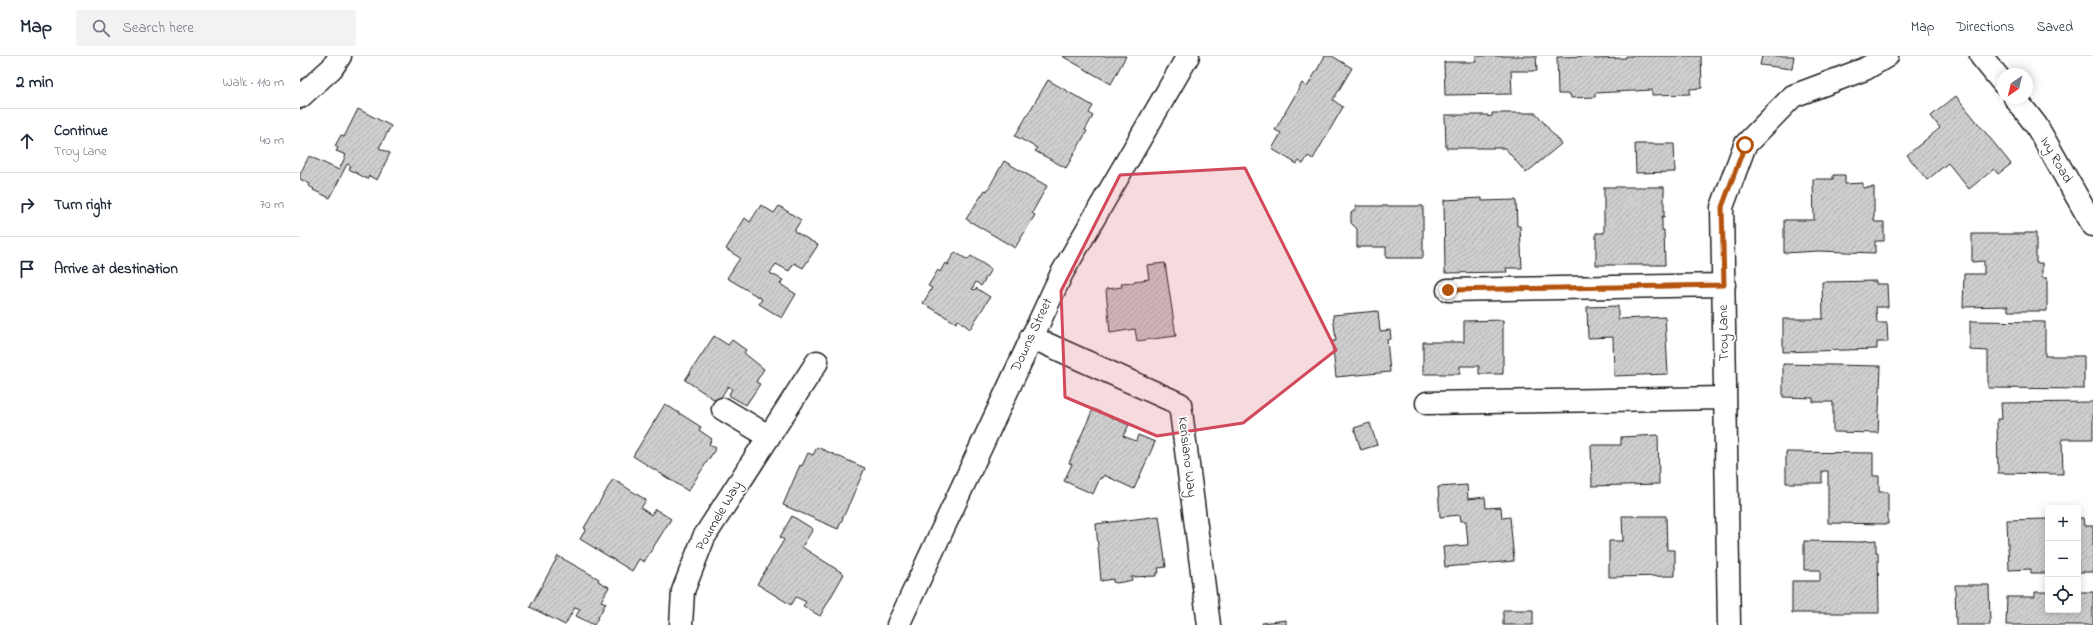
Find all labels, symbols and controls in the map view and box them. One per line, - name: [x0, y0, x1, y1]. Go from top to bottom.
- search box: [76, 10, 356, 46]
- text: Map: [20, 14, 52, 41]
- icon: search: [90, 17, 112, 39]
- text: Search here: [122, 17, 194, 39]
- text: Map: [1911, 17, 1934, 38]
- text: Directions: [1956, 17, 2014, 38]
- text: Saved: [2036, 17, 2073, 38]
- north arrow: [1997, 68, 2033, 104]
- text: 2 min: [16, 70, 53, 95]
- text: Walk · 110 m: [223, 73, 284, 92]
- text: Continue: [54, 120, 108, 142]
- icon: ahead: [16, 130, 38, 152]
- text: 40 m: [260, 131, 284, 150]
- street label: Ivy Road: [2033, 133, 2078, 188]
- route start: [1736, 136, 1754, 154]
- text: Troy Lane: [54, 142, 107, 161]
- icon: right: [16, 194, 38, 216]
- text: Turn right: [54, 194, 112, 216]
- text: 70 m: [260, 195, 284, 214]
- icon: arrive: [16, 258, 38, 280]
- text: Arrive at destination: [54, 258, 178, 280]
- route end: [1439, 281, 1457, 299]
- street label: Downs Street: [1005, 294, 1058, 376]
- street label: Troy Lane: [1713, 304, 1736, 362]
- street label: Kerisiano Way: [1171, 416, 1202, 499]
- street label: Poumele Way: [690, 477, 749, 556]
- map controls: [2045, 505, 2081, 613]
- button: +: [2045, 505, 2081, 541]
- button: −: [2045, 541, 2081, 577]
- button: locate: [2045, 577, 2081, 613]

